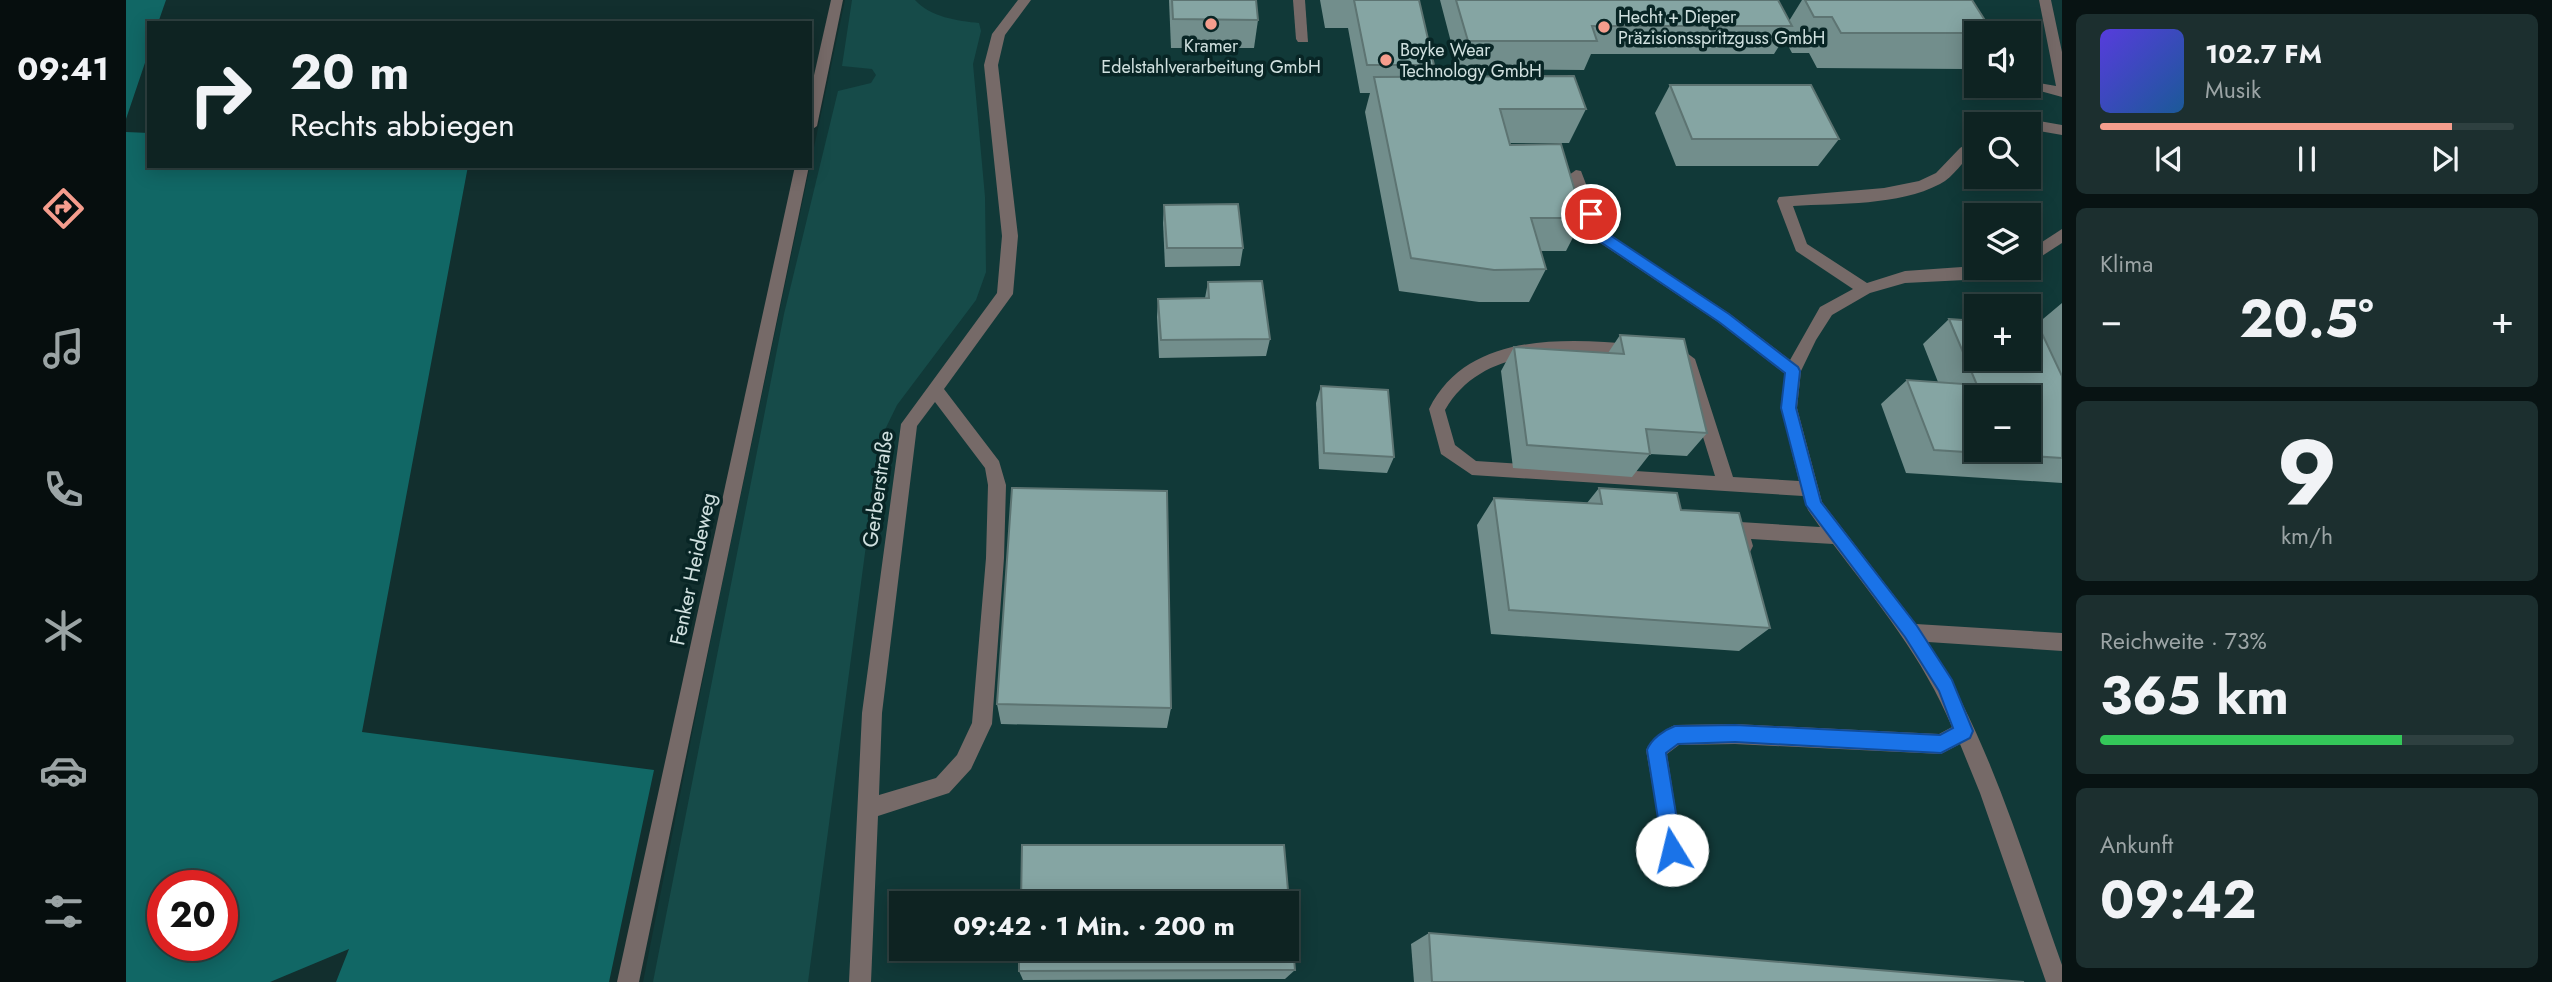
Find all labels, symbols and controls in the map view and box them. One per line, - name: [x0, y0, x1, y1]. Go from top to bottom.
- place label: Hecht + Dieper Präzisionsspritzguss GmbH: [1618, 4, 1825, 51]
- marker: Kramer Edelstahlverarbeitung GmbH: [1203, 16, 1219, 32]
- marker: Hecht + Dieper Präzisionsspritzguss GmbH: [1596, 19, 1612, 35]
- map controls: [1964, 21, 2041, 462]
- button: sound: [1964, 21, 2041, 98]
- place label: Kramer Edelstahlverarbeitung GmbH: [1101, 33, 1321, 80]
- text: 102.7 FM: [2205, 35, 2322, 73]
- text: 20 m: [290, 37, 409, 107]
- place label: Boyke Wear Technology GmbH: [1400, 37, 1542, 84]
- text: 09:41: [17, 46, 109, 92]
- icon: right: [175, 49, 266, 140]
- marker: Boyke Wear Technology GmbH: [1378, 52, 1394, 68]
- text: Musik: [2205, 73, 2261, 107]
- text: Rechts abbiegen: [290, 102, 515, 148]
- button: search: [1964, 112, 2041, 189]
- icon: previous: [2150, 140, 2188, 178]
- icon: pause: [2288, 140, 2326, 178]
- icon: next: [2426, 140, 2464, 178]
- icon: directions: [39, 184, 88, 233]
- pin: [1561, 184, 1621, 244]
- icon: arrive: [1572, 195, 1610, 233]
- button: layers: [1964, 203, 2041, 280]
- text: Klima: [2100, 247, 2153, 281]
- text: 20.5°: [2239, 281, 2374, 357]
- text: −: [2100, 292, 2122, 347]
- text: +: [2491, 292, 2514, 347]
- button: +: [1964, 294, 2041, 371]
- icon: music: [39, 324, 88, 373]
- button: −: [1964, 385, 2041, 462]
- text: 9: [2277, 408, 2337, 539]
- street label: Gerberstraße: [855, 428, 901, 549]
- icon: phone: [39, 465, 88, 514]
- street label: Fenker Heideweg: [662, 490, 724, 648]
- text: km/h: [2281, 519, 2333, 553]
- icon: climate: [39, 606, 88, 655]
- text: Reichweite · 73%: [2100, 624, 2267, 658]
- text: 365 km: [2100, 658, 2289, 734]
- icon: car: [39, 746, 88, 795]
- position arrow: [1635, 813, 1709, 887]
- text: Ankunft: [2100, 828, 2173, 862]
- text: 09:42: [2100, 862, 2256, 938]
- speed limit sign: 20: [147, 870, 238, 961]
- icon: filters: [39, 887, 88, 936]
- text: 09:42 · 1 Min. · 200 m: [953, 907, 1235, 945]

